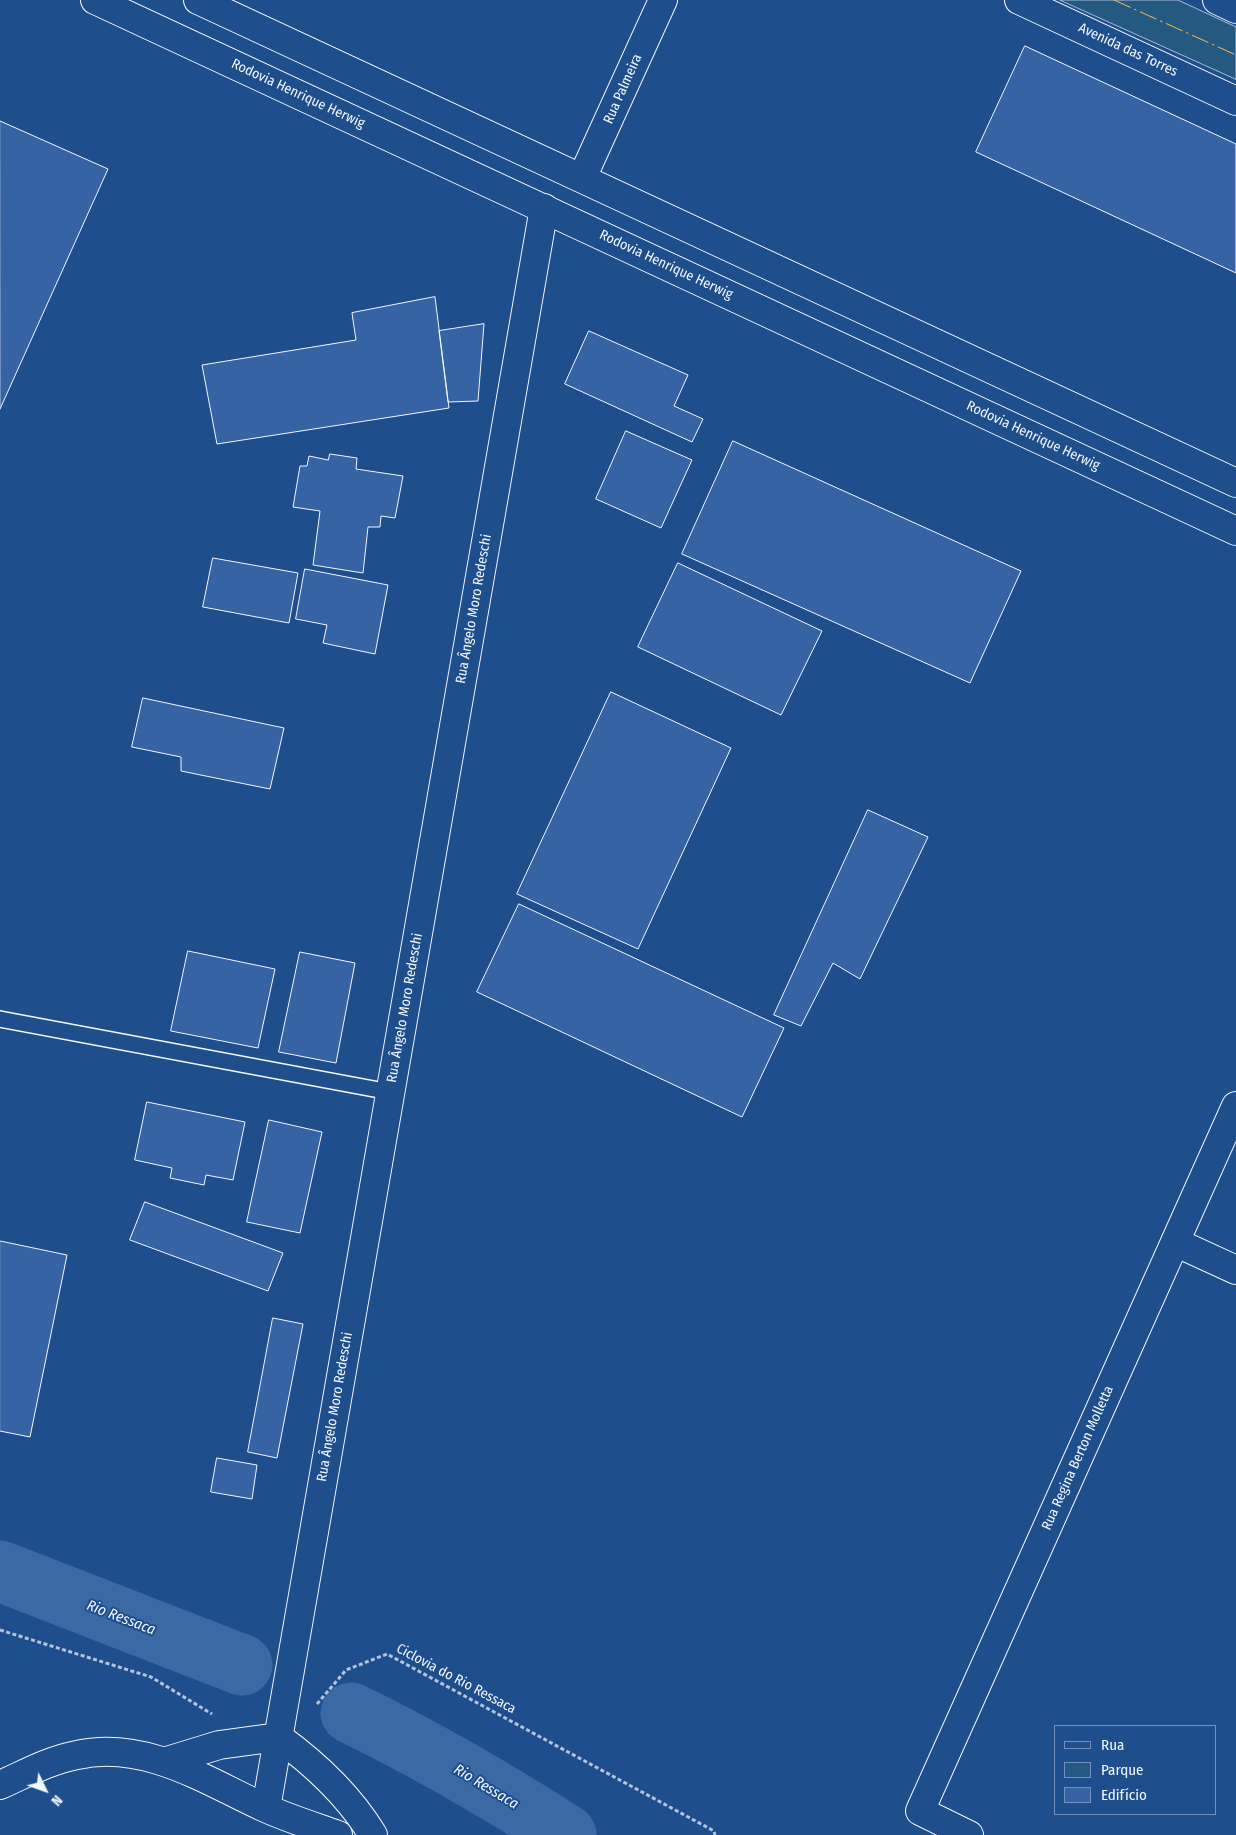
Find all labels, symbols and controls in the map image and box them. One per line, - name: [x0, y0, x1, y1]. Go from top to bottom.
- street label: Avenida das Torres: [1076, 20, 1180, 80]
- street label: Rua Palmeira: [600, 51, 646, 127]
- street label: Rodovia Henrique Herwig: [229, 56, 367, 132]
- street label: Rodovia Henrique Herwig: [597, 227, 735, 303]
- street label: Rodovia Henrique Herwig: [964, 398, 1102, 474]
- street label: Rua Ângelo Moro Redeschi: [453, 533, 495, 685]
- street label: Rua Ângelo Moro Redeschi: [384, 932, 426, 1084]
- street label: Rua Ângelo Moro Redeschi: [314, 1331, 356, 1483]
- street label: Rua Regina Berton Molletta: [1039, 1383, 1117, 1533]
- water label: Rio Ressaca: [84, 1597, 158, 1639]
- street label: Ciclovia do Rio Ressaca: [393, 1640, 519, 1718]
- legend: [1054, 1725, 1216, 1815]
- text: Rua: [1101, 1736, 1124, 1754]
- water label: Rio Ressaca: [450, 1761, 522, 1813]
- text: Parque: [1101, 1761, 1144, 1779]
- north arrow: [20, 1765, 70, 1815]
- text: Edifício: [1101, 1786, 1147, 1804]
- text: N: [47, 1792, 66, 1809]

